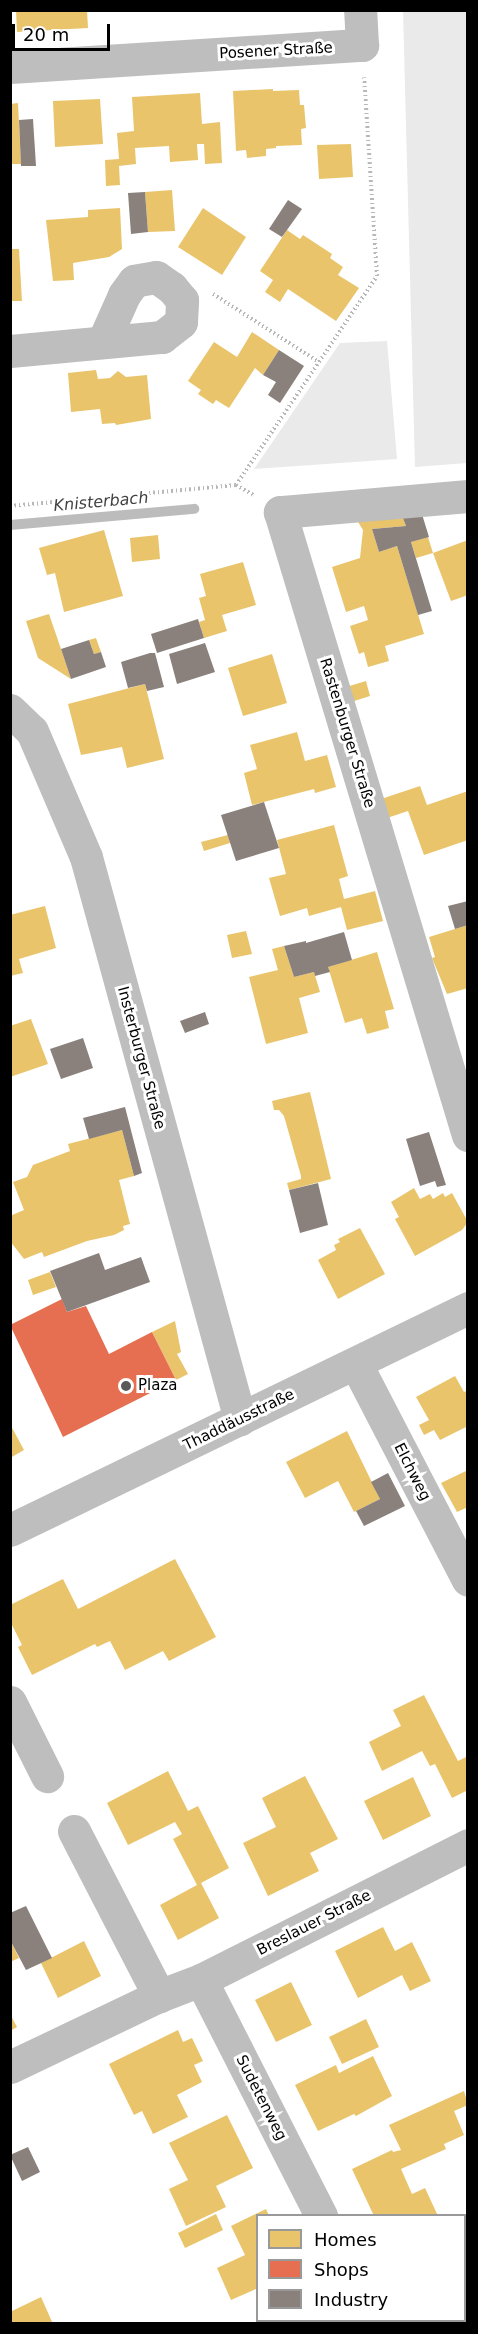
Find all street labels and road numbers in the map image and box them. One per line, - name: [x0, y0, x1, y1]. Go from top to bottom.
- street label: Posener Straße: [219, 39, 333, 63]
- street label: Rastenburger Straße: [316, 656, 378, 810]
- street label: Insterburger Straße: [113, 985, 169, 1131]
- street label: Thaddäusstraße: [181, 1385, 297, 1455]
- street label: Elchweg: [390, 1440, 434, 1504]
- street label: Breslauer Straße: [254, 1886, 374, 1960]
- street label: Sudetenweg: [232, 2052, 290, 2144]

